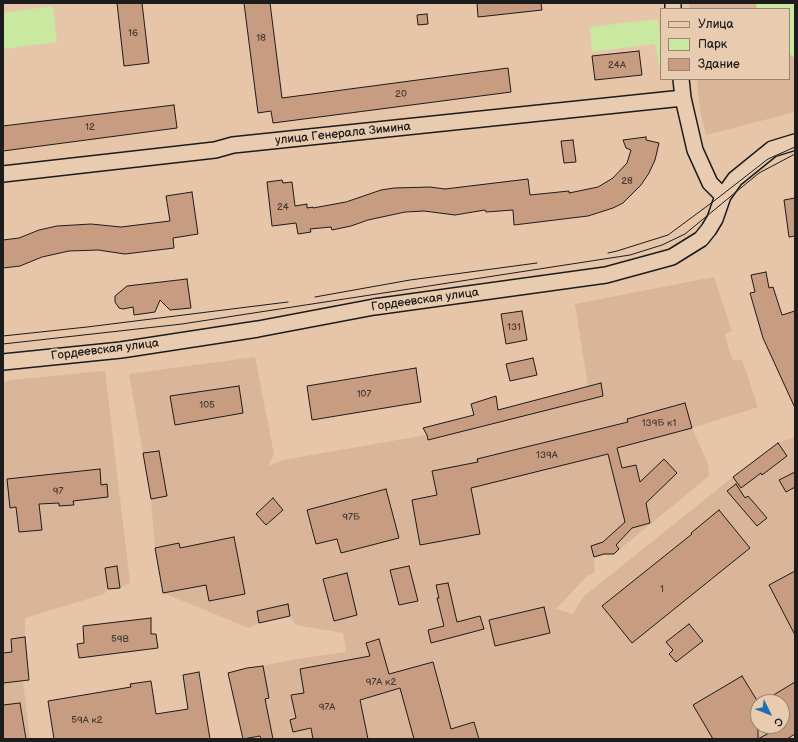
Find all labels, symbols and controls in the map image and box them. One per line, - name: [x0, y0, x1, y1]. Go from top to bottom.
- legend: [660, 8, 790, 80]
- text: Улица: [698, 17, 734, 32]
- house number: 16: [128, 27, 138, 39]
- house number: 18: [256, 32, 266, 44]
- text: Парк: [698, 37, 727, 52]
- text: Здание: [698, 57, 740, 72]
- house number: 24А: [608, 59, 626, 71]
- house number: 20: [395, 88, 407, 100]
- street label: улица Генерала Зимина: [274, 120, 412, 148]
- house number: 12: [85, 121, 95, 133]
- house number: 28: [621, 175, 633, 187]
- house number: 24: [277, 201, 289, 213]
- street label: Гордеевская улица: [370, 285, 480, 315]
- house number: 131: [507, 321, 521, 333]
- street label: Гордеевская улица: [50, 336, 160, 364]
- house number: 107: [357, 388, 371, 400]
- house number: 105: [199, 399, 215, 411]
- house number: 139Б к1: [642, 417, 676, 429]
- house number: 139А: [536, 449, 558, 461]
- house number: 97: [53, 485, 63, 497]
- house number: 97Б: [342, 511, 360, 523]
- house number: 1: [660, 583, 664, 595]
- house number: 59В: [111, 633, 129, 645]
- house number: 97А к2: [366, 676, 396, 688]
- north arrow: [750, 694, 790, 734]
- house number: 97А: [319, 701, 335, 713]
- house number: 59А к2: [71, 714, 103, 726]
- text: С: [771, 715, 786, 729]

